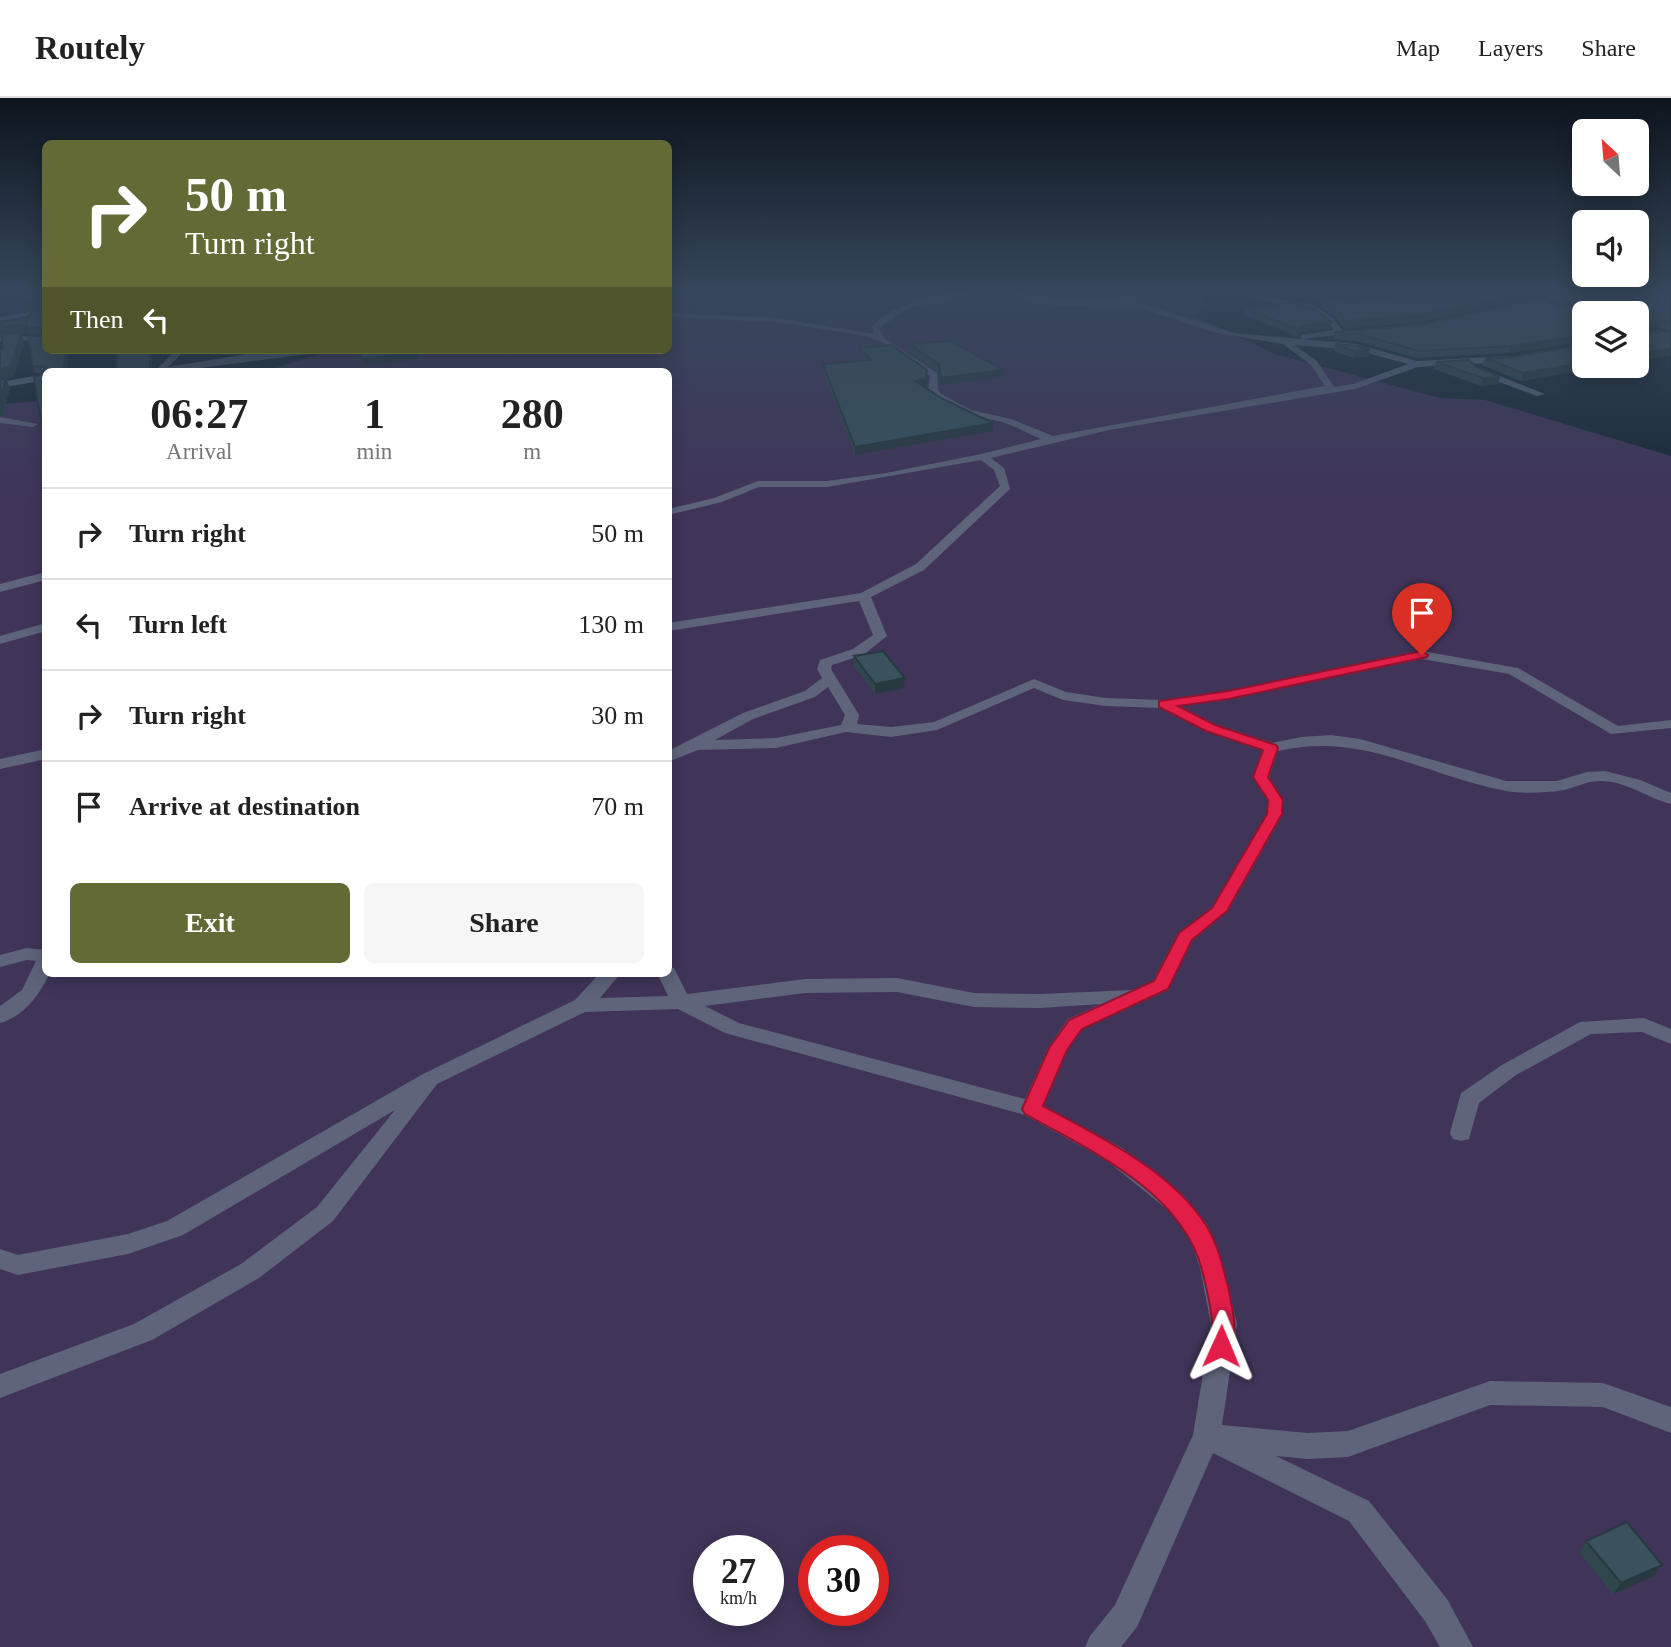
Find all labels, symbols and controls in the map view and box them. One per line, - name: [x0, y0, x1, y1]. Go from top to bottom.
- text: Routely: [35, 30, 145, 66]
- text: Map: [1396, 35, 1440, 61]
- text: Layers: [1478, 35, 1543, 61]
- text: Share: [1581, 35, 1636, 61]
- north arrow: [1572, 119, 1648, 196]
- map controls: [1572, 119, 1649, 378]
- text: 50 m: [185, 167, 287, 222]
- icon: right: [70, 168, 161, 259]
- button: sound: [1572, 210, 1649, 287]
- text: Turn right: [185, 225, 315, 261]
- icon: left: [137, 301, 175, 339]
- button: layers: [1572, 301, 1649, 378]
- text: Then: [70, 305, 123, 334]
- text: 06:27: [150, 391, 248, 437]
- text: 1: [364, 391, 385, 437]
- text: 280: [501, 391, 564, 437]
- text: Arrival: [166, 439, 233, 464]
- text: min: [357, 439, 392, 464]
- text: m: [523, 439, 541, 464]
- icon: right: [70, 515, 108, 553]
- text: Turn right: [129, 519, 246, 548]
- text: 50 m: [591, 519, 644, 548]
- pin: [1392, 583, 1452, 655]
- icon: arrive: [1403, 594, 1441, 632]
- icon: left: [70, 606, 108, 644]
- text: Turn left: [129, 610, 227, 639]
- text: 130 m: [578, 610, 644, 639]
- icon: right: [70, 697, 108, 735]
- text: Turn right: [129, 701, 246, 730]
- text: 30 m: [591, 701, 644, 730]
- icon: arrive: [70, 788, 108, 826]
- text: Arrive at destination: [129, 792, 360, 821]
- text: 70 m: [591, 792, 644, 821]
- button: Exit: [70, 883, 350, 963]
- button: Share: [364, 883, 644, 963]
- position arrow: [1184, 1309, 1258, 1383]
- speed limit sign: 30: [798, 1535, 889, 1626]
- text: 27: [721, 1552, 756, 1591]
- text: km/h: [720, 1588, 757, 1608]

